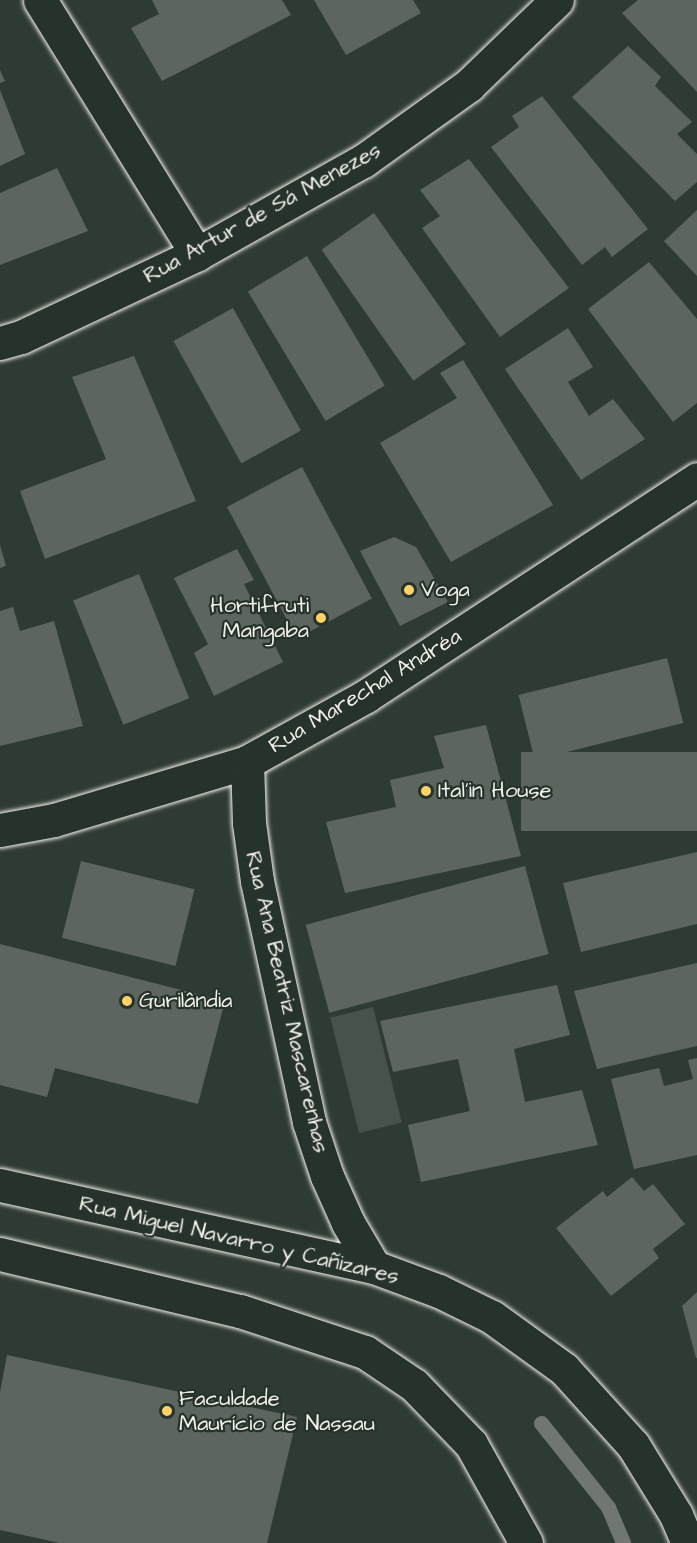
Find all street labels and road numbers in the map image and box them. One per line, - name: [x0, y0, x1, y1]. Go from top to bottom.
- street label: Rua Artur de Sá Menezes: [139, 137, 385, 289]
- street label: Rua Marechal Andréa: [264, 623, 466, 759]
- street label: Rua Ana Beatriz Mascarenhas: [239, 849, 335, 1155]
- street label: Rua Miguel Navarro y Cañizares: [77, 1190, 401, 1290]

